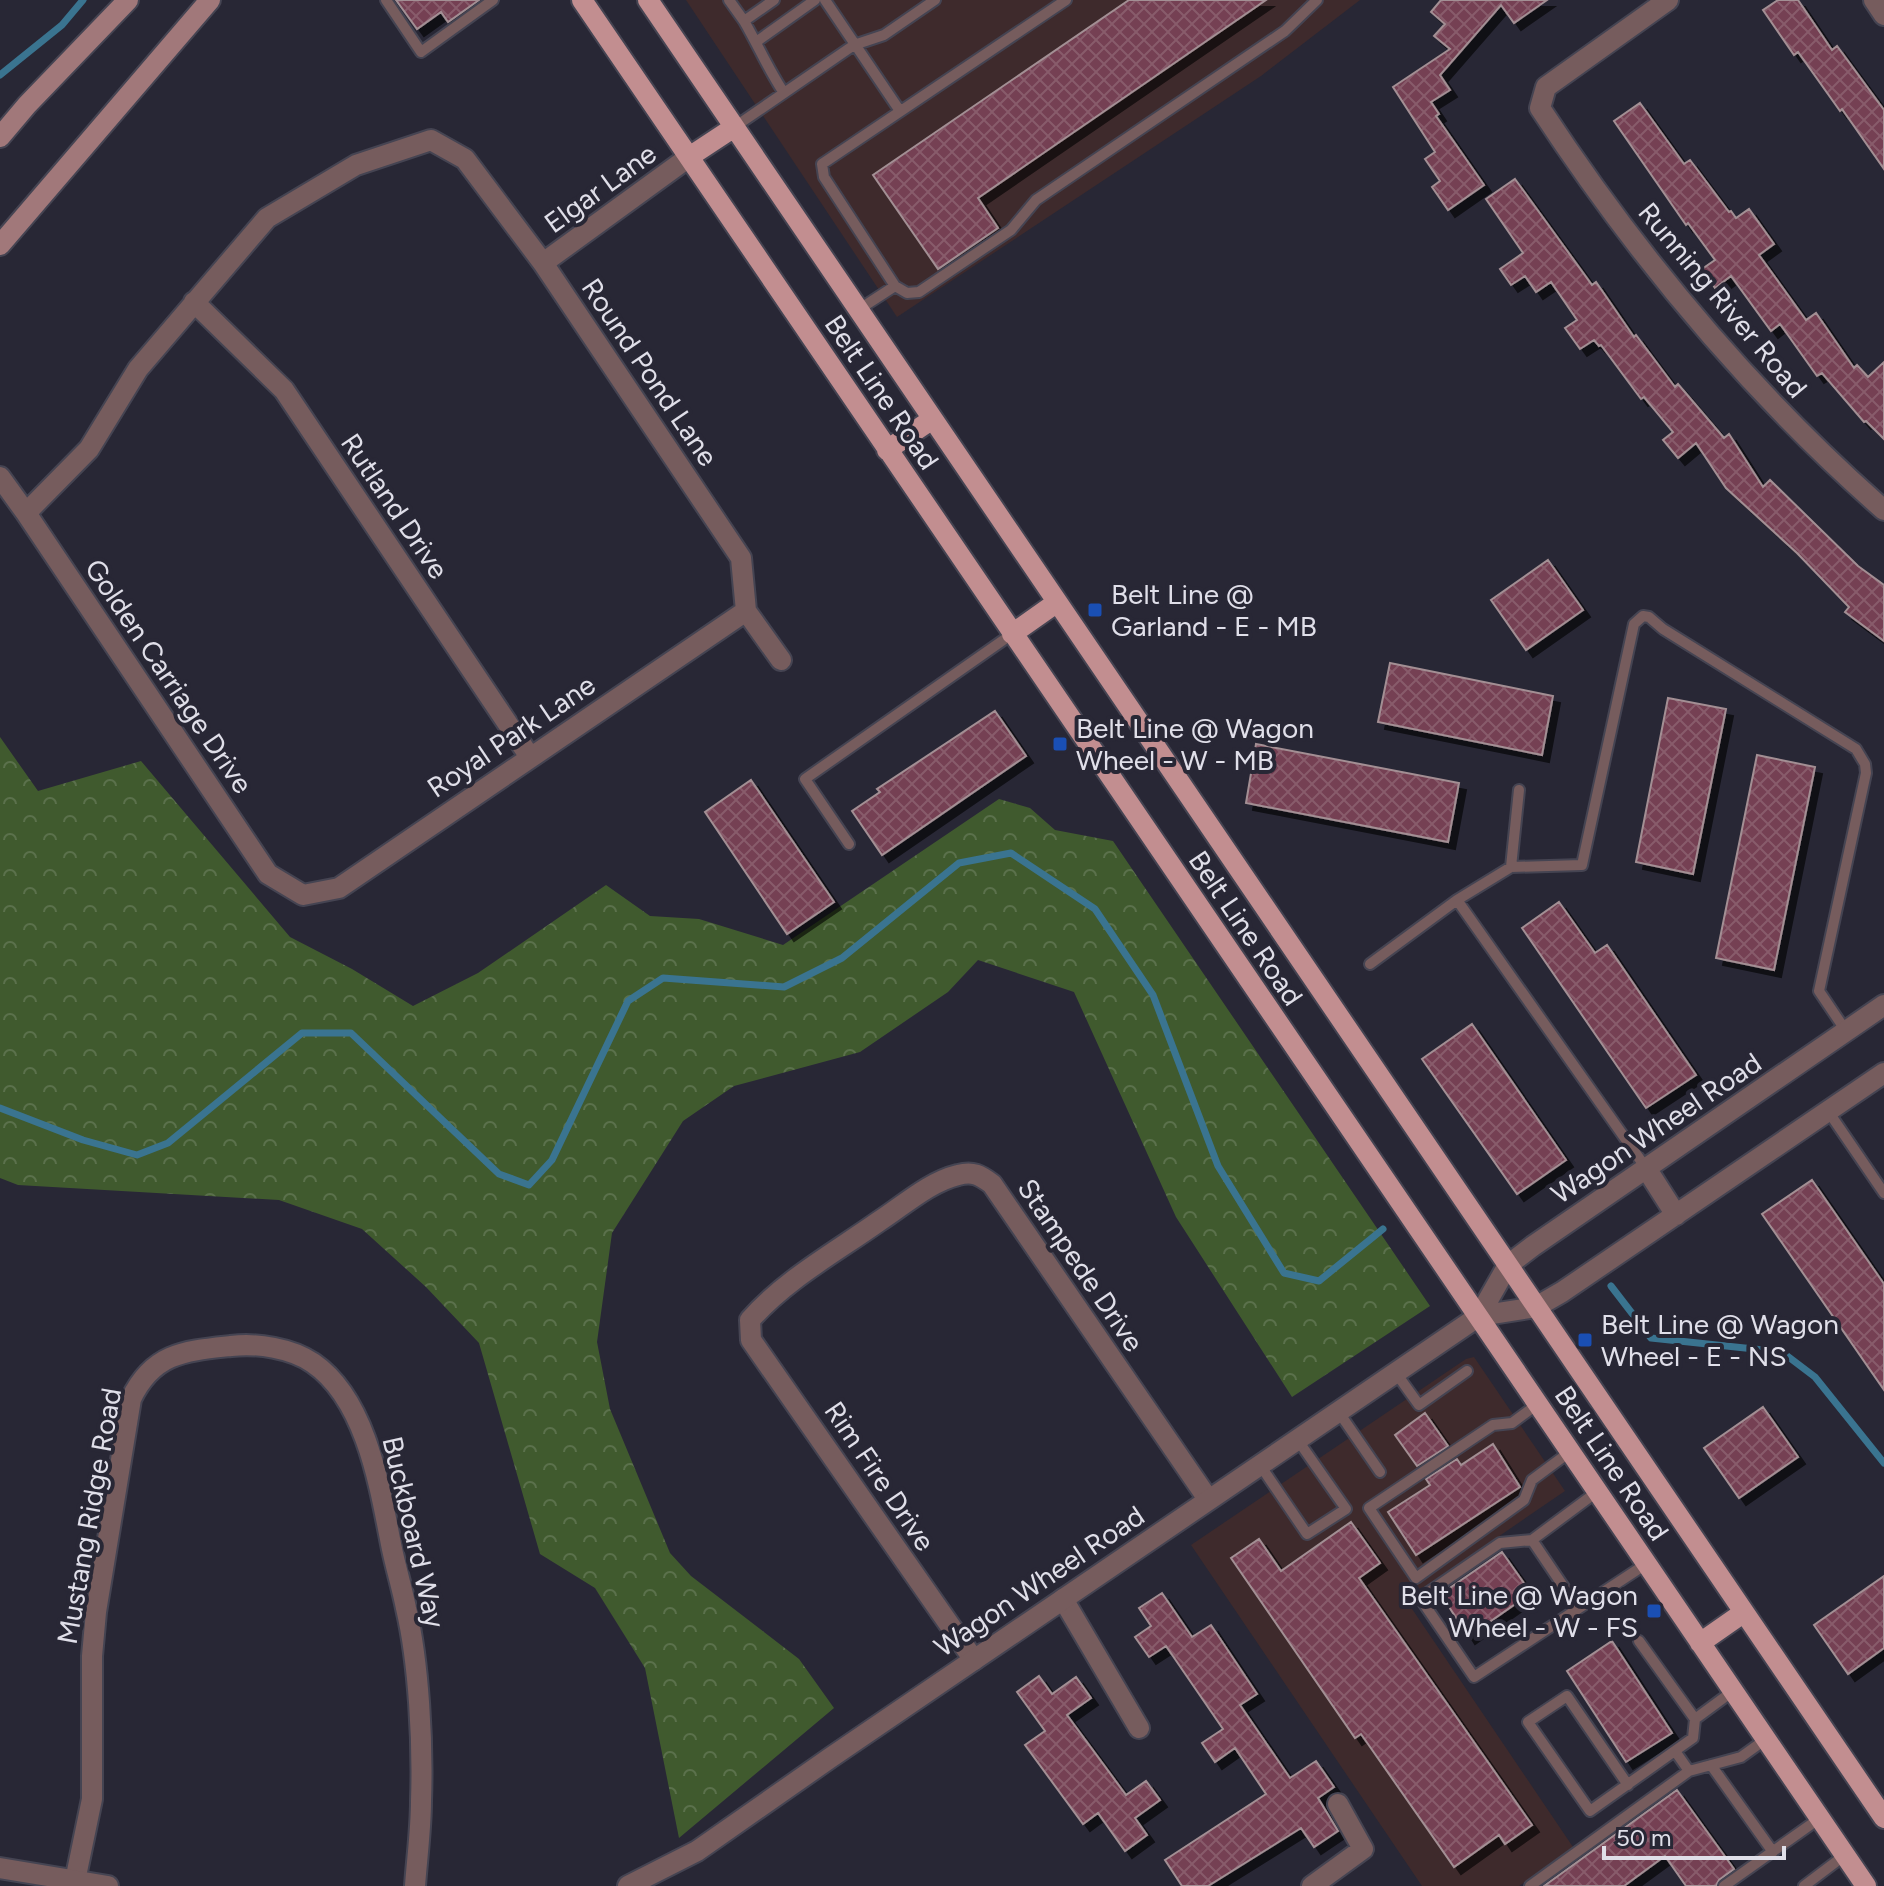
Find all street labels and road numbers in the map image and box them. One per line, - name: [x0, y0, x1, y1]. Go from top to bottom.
- street label: Elgar Lane: [538, 136, 662, 240]
- street label: Running River Road: [1631, 196, 1815, 404]
- street label: Round Pond Lane: [575, 272, 725, 472]
- street label: Belt Line Road: [818, 308, 946, 476]
- street label: Rutland Drive: [334, 427, 456, 585]
- street label: Golden Carriage Drive: [78, 552, 260, 800]
- street label: Royal Park Lane: [421, 667, 601, 805]
- street label: Belt Line Road: [1182, 844, 1310, 1012]
- street label: Wagon Wheel Road: [1545, 1045, 1767, 1211]
- street label: Stampede Drive: [1011, 1172, 1151, 1358]
- street label: Belt Line Road: [1548, 1379, 1676, 1547]
- street label: Mustang Ridge Road: [50, 1385, 128, 1647]
- street label: Rim Fire Drive: [818, 1395, 942, 1557]
- street label: Buckboard Way: [375, 1433, 453, 1631]
- street label: Wagon Wheel Road: [928, 1498, 1150, 1664]

